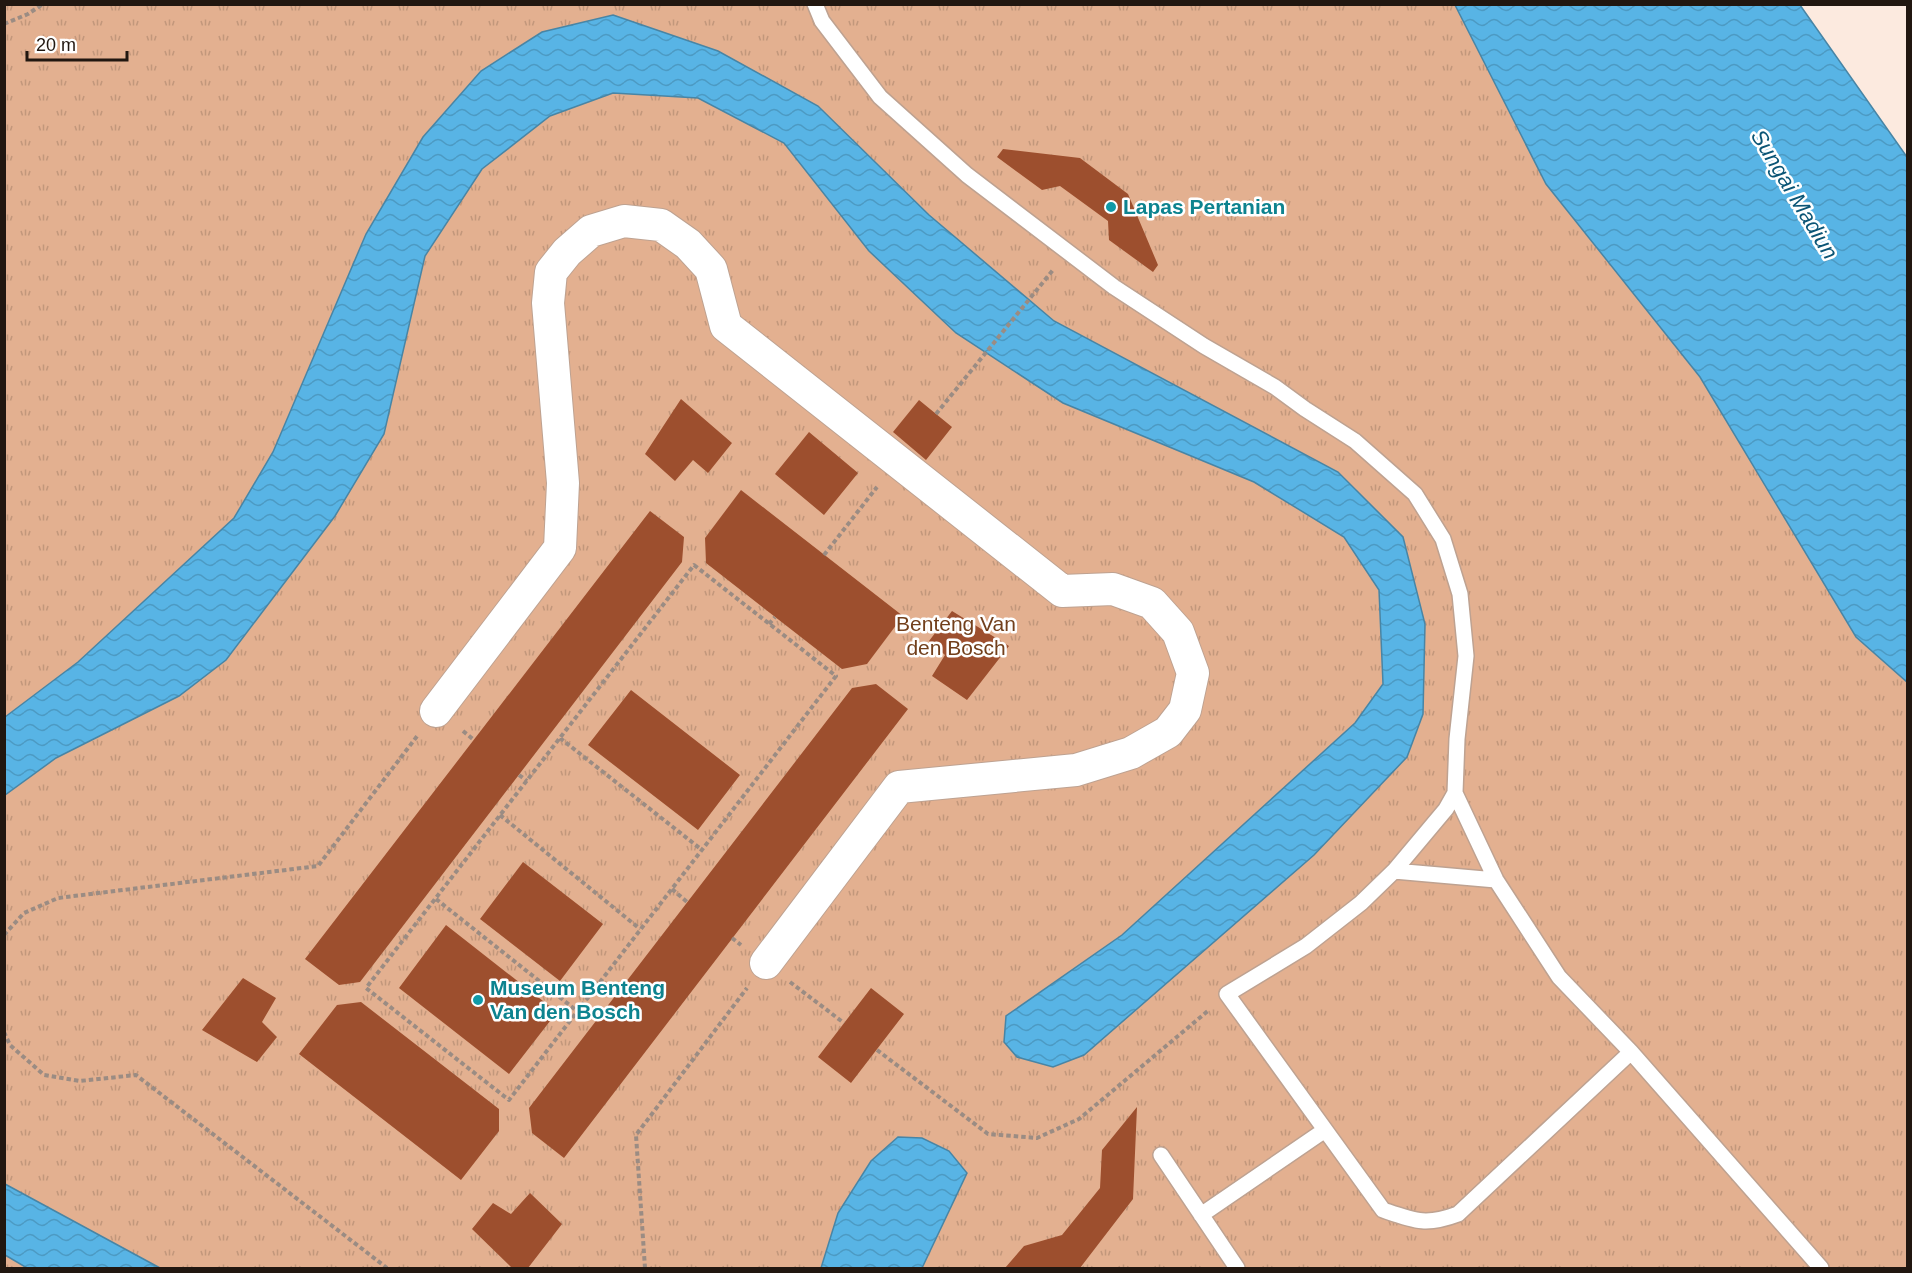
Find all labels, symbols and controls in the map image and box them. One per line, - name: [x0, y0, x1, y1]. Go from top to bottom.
- scale bar: [27, 24, 128, 62]
- text: 20 m: [36, 35, 76, 55]
- water label: Sungai Madiun: [1746, 125, 1843, 264]
- place label: Lapas Pertanian: [1123, 195, 1285, 218]
- marker: Lapas Pertanian: [1104, 200, 1118, 214]
- park label: Benteng Van den Bosch: [896, 612, 1016, 659]
- place label: Museum Benteng Van den Bosch: [490, 976, 665, 1023]
- marker: Museum Benteng Van den Bosch: [471, 993, 485, 1007]

